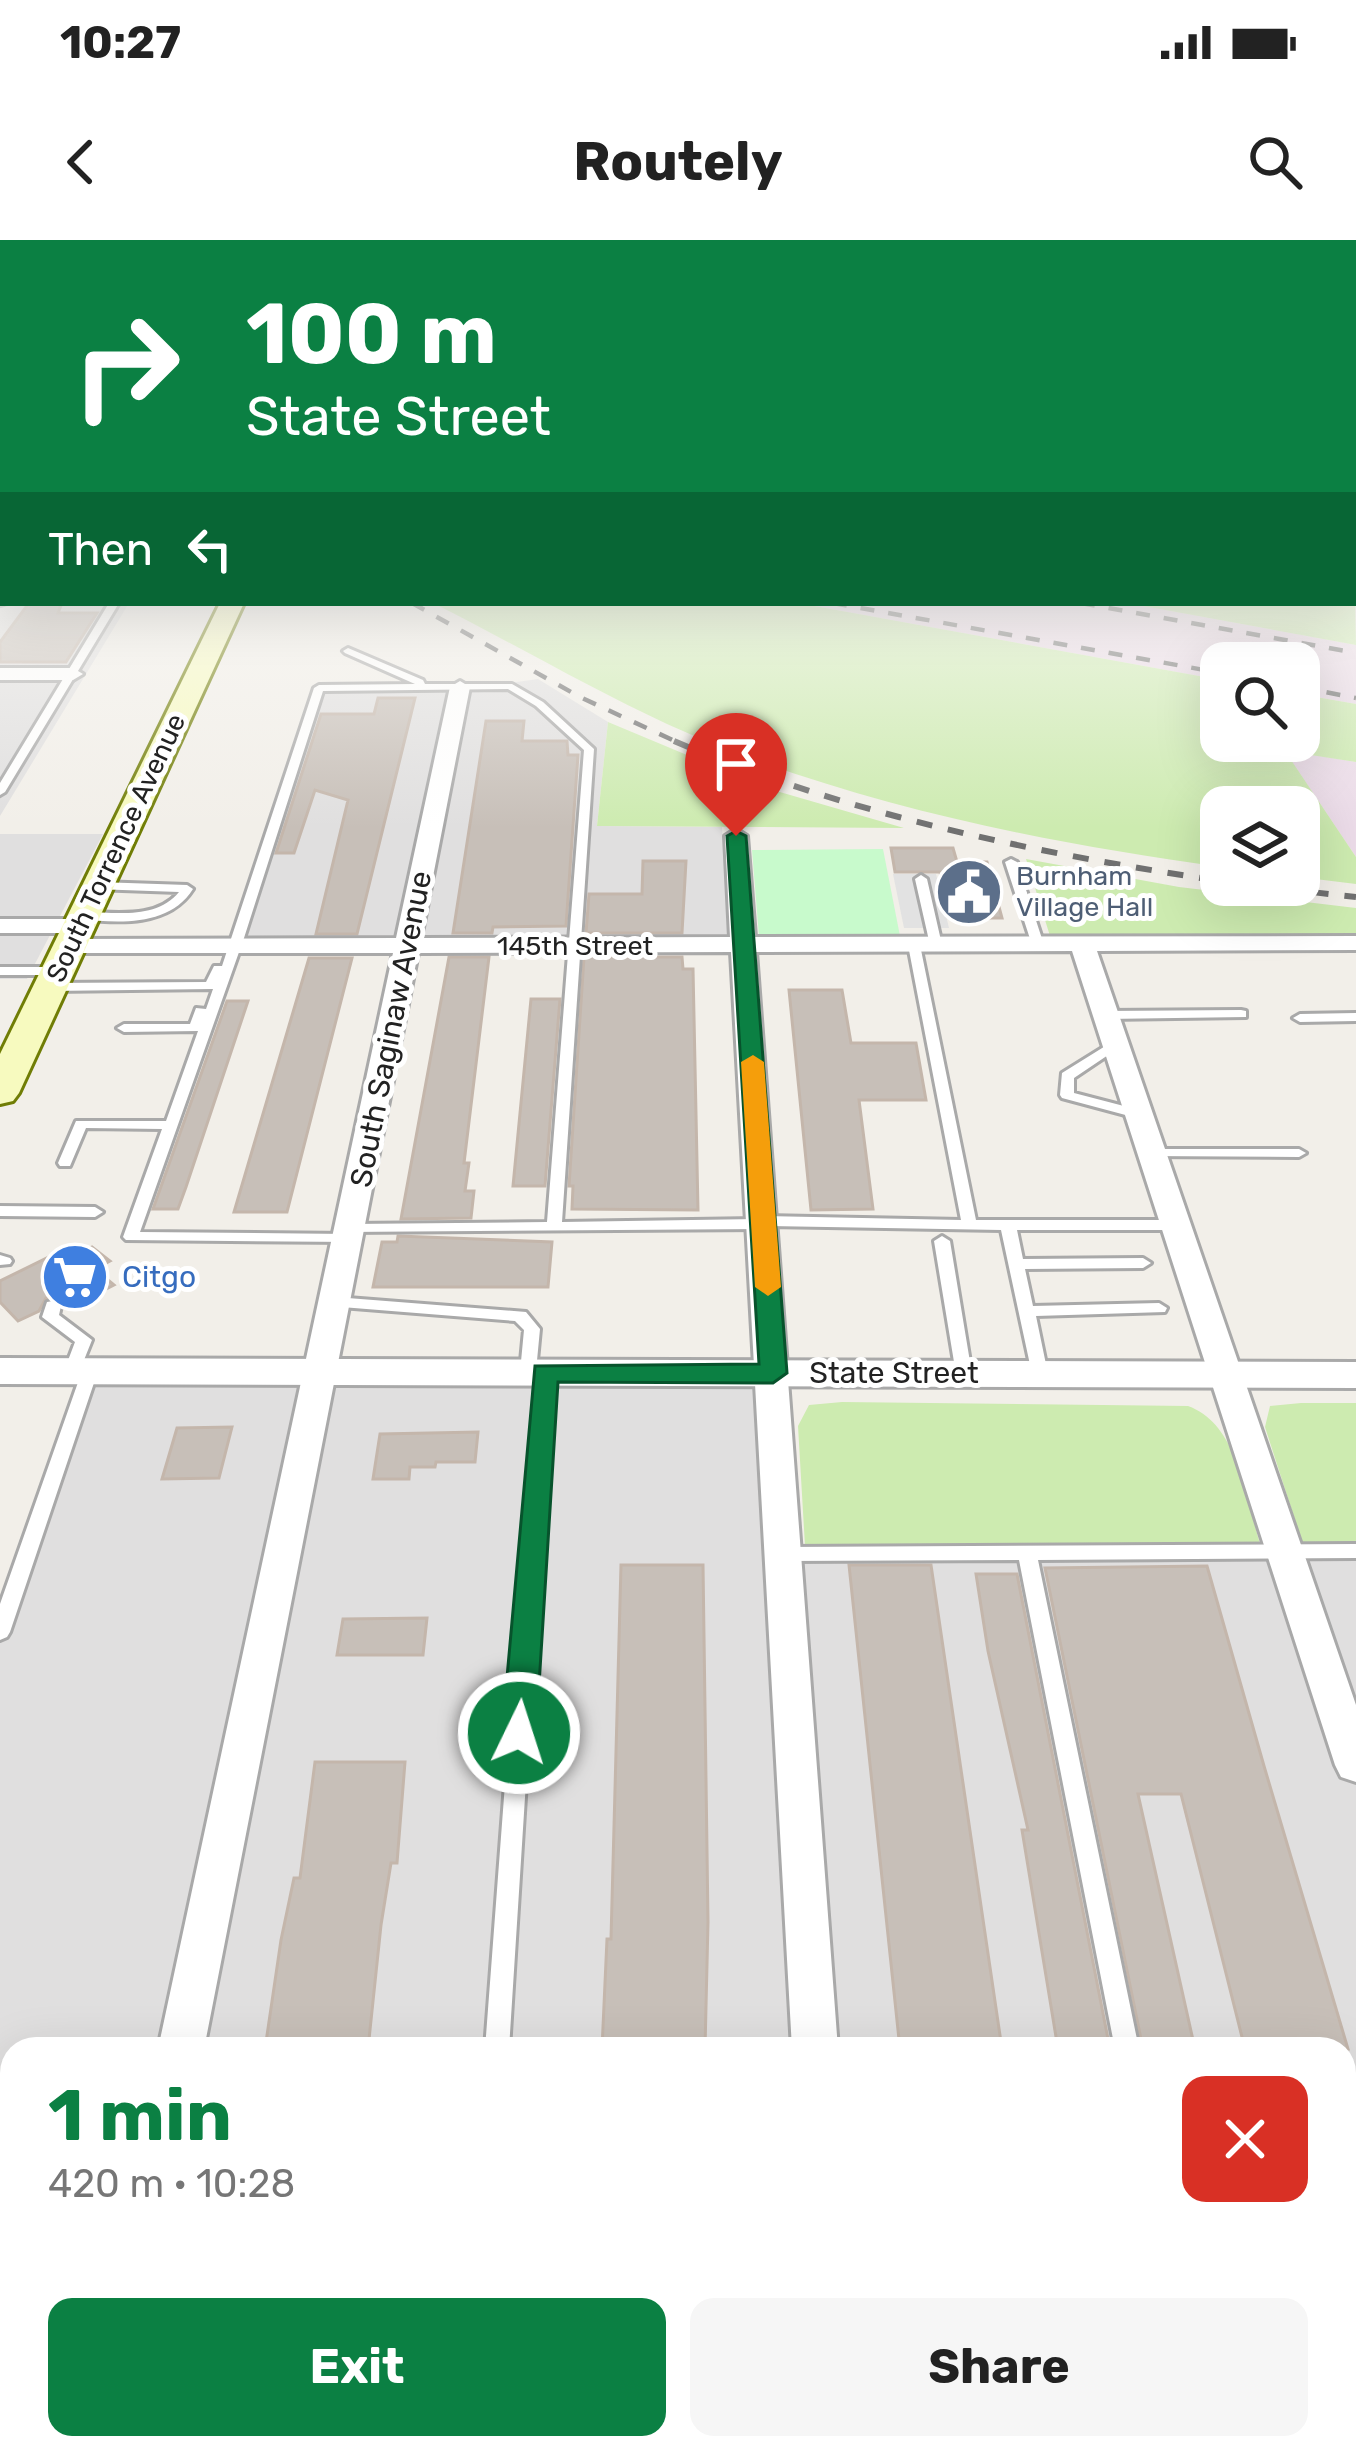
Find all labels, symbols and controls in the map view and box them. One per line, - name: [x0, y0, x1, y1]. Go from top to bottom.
- text: 10:27: [60, 16, 181, 69]
- icon: back: [48, 129, 114, 195]
- icon: search: [1242, 129, 1308, 195]
- text: Routely: [573, 130, 783, 194]
- text: 100 m: [246, 284, 497, 384]
- icon: right: [48, 288, 204, 444]
- text: State Street: [246, 385, 551, 449]
- icon: left: [177, 516, 243, 582]
- text: Then: [48, 523, 153, 576]
- map controls: [1200, 642, 1320, 906]
- button: search: [1200, 642, 1320, 762]
- street label: South Torrence Avenue: [40, 709, 192, 987]
- pin: [685, 713, 787, 836]
- icon: arrive: [703, 731, 769, 797]
- button: layers: [1200, 786, 1320, 906]
- public building icon: Burnham Village Hall: [934, 857, 1004, 927]
- place label: Burnham Village Hall: [1016, 860, 1153, 923]
- street label: South Saginaw Avenue: [343, 868, 439, 1190]
- street label: 145th Street: [497, 930, 653, 962]
- supermarket icon: Citgo: [40, 1242, 110, 1312]
- place label: Citgo: [122, 1259, 196, 1295]
- street label: State Street: [809, 1355, 979, 1391]
- position arrow: [456, 1670, 582, 1796]
- text: 1 min: [48, 2073, 232, 2158]
- button: close: [1182, 2076, 1308, 2202]
- text: 420 m · 10:28: [48, 2161, 295, 2207]
- button: Exit: [48, 2298, 666, 2436]
- button: Share: [690, 2298, 1308, 2436]

